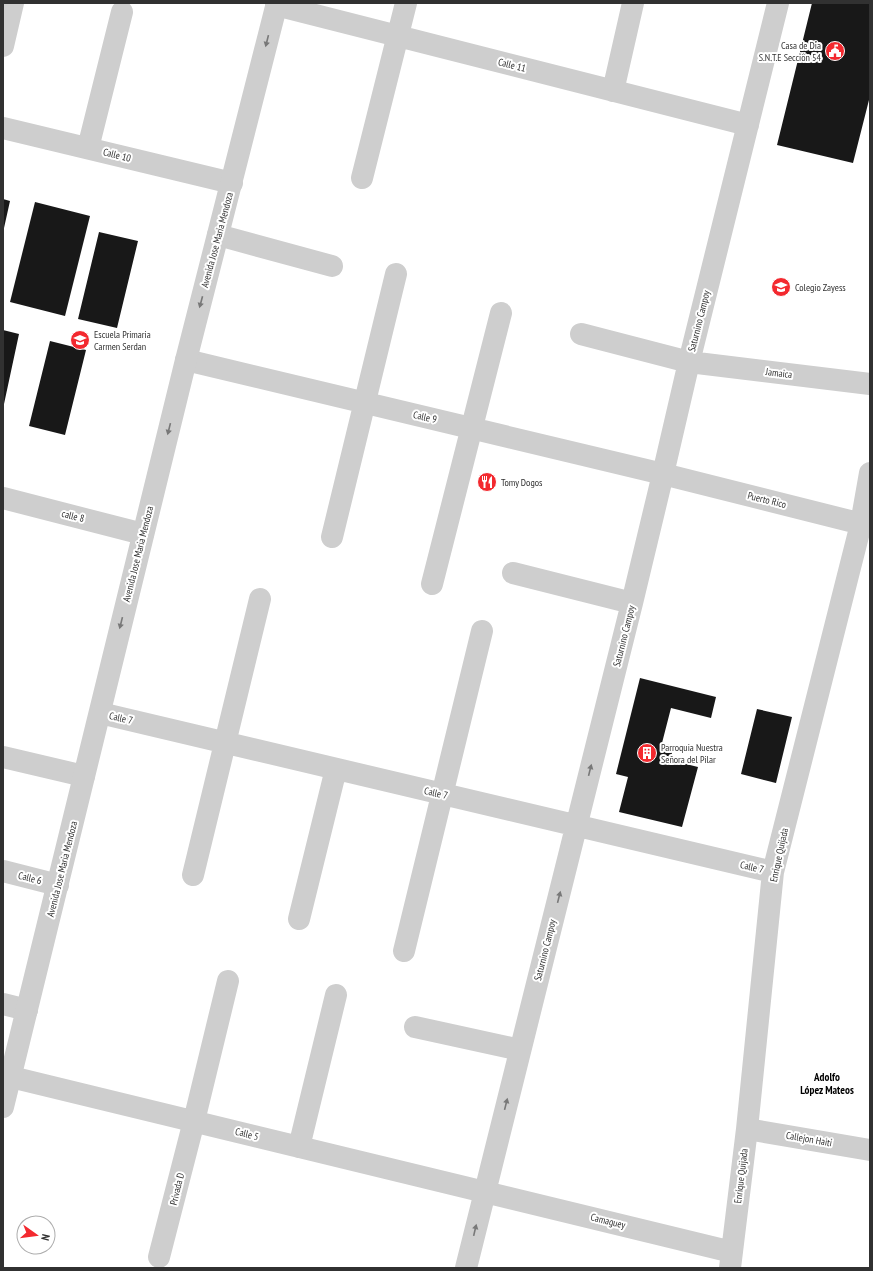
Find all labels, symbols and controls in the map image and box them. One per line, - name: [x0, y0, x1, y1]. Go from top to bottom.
- one-way arrow: [264, 35, 270, 47]
- place label: Casa de Dia S.N.T.E Secciön 54: [759, 39, 821, 64]
- public building icon: Casa de Dia S.N.T.E Secciön 54: [824, 40, 846, 62]
- street label: Calle 11: [497, 55, 527, 75]
- street label: Calle 10: [102, 145, 133, 165]
- street label: Avenida Jose Maria Mendoza: [198, 191, 236, 289]
- school or university icon: Colegio Zayess: [770, 276, 792, 298]
- place label: Colegio Zayess: [795, 281, 846, 294]
- street label: Saturnino Campoy: [685, 289, 713, 353]
- one-way arrow: [197, 296, 203, 309]
- place label: Escuela Primaria Carmen Serdan: [94, 328, 151, 353]
- school or university icon: Escuela Primaria Carmen Serdan: [69, 329, 91, 351]
- street label: Jamaica: [764, 365, 793, 381]
- street label: Calle 9: [412, 408, 438, 426]
- one-way arrow: [166, 423, 172, 435]
- restaurant icon: Tomy Dogos: [476, 471, 498, 493]
- place label: Tomy Dogos: [501, 476, 543, 489]
- street label: Puerto Rico: [746, 489, 788, 511]
- street label: Avenida Jose Maria Mendoza: [120, 505, 156, 603]
- street label: calle 8: [60, 507, 86, 525]
- street label: Saturnino Campoy: [610, 604, 638, 668]
- one-way arrow: [118, 617, 124, 629]
- street label: Calle 7: [108, 709, 134, 727]
- place label: Parroquia Nuestra Señora del Pilar: [661, 741, 723, 766]
- building icon: Parroquia Nuestra Señora del Pilar: [636, 742, 658, 764]
- one-way arrow: [588, 764, 594, 777]
- street label: Calle 7: [423, 784, 449, 802]
- street label: Avenida Jose Maria Mendoza: [44, 820, 80, 918]
- street label: Enrique Quijada: [767, 827, 791, 883]
- street label: Calle 7: [739, 858, 765, 876]
- street label: Calle 6: [17, 869, 44, 887]
- one-way arrow: [556, 890, 562, 903]
- street label: Saturnino Campoy: [531, 918, 559, 982]
- district label: Adolfo López Mateos: [800, 1070, 854, 1097]
- one-way arrow: [504, 1098, 510, 1110]
- street label: Calle 5: [234, 1125, 260, 1143]
- street label: Callejon Haiti: [785, 1129, 833, 1149]
- street label: Enrique Quijada: [731, 1148, 751, 1204]
- street label: Privada D: [167, 1172, 187, 1206]
- street label: Camaguey: [589, 1210, 627, 1232]
- north arrow: [16, 1215, 56, 1255]
- one-way arrow: [472, 1224, 478, 1236]
- text: N: [38, 1233, 53, 1242]

